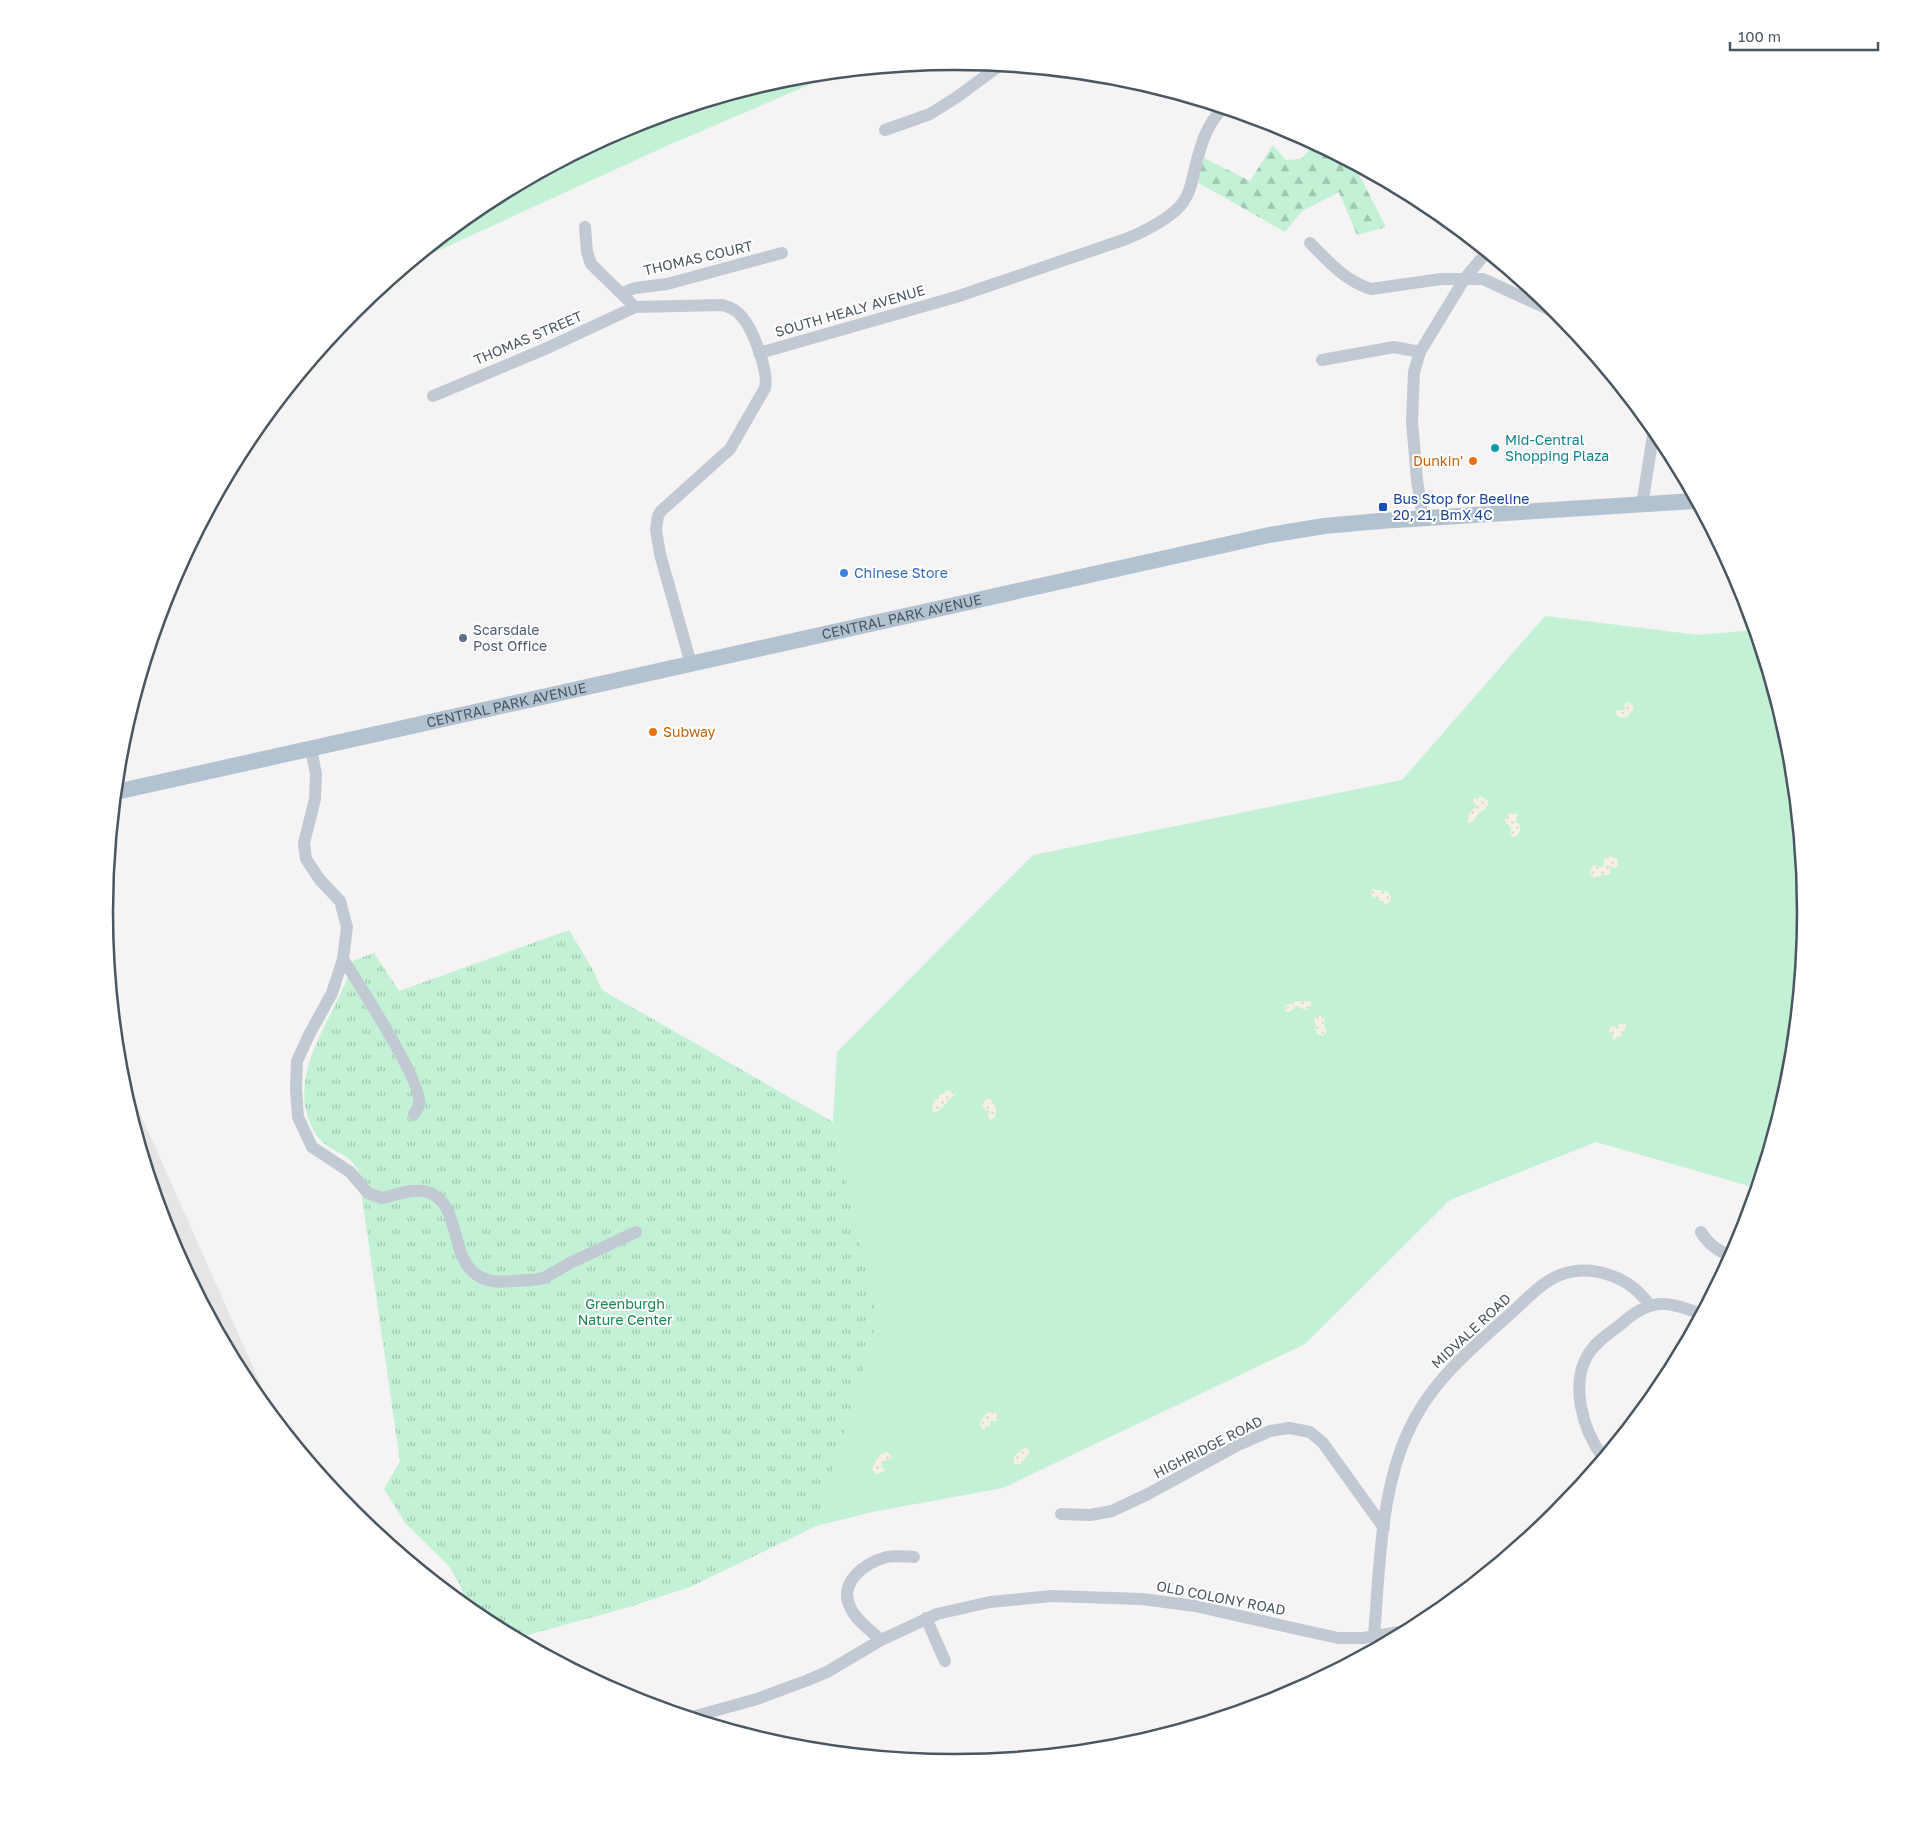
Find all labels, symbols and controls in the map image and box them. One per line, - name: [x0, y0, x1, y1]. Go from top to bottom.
- scale bar: [1730, 20, 1878, 52]
- text: 100 m: [1738, 27, 1781, 45]
- street label: THOMAS COURT: [642, 237, 754, 278]
- street label: SOUTH HEALY AVENUE: [773, 281, 927, 340]
- street label: THOMAS STREET: [471, 307, 585, 368]
- place label: Mid-Central Shopping Plaza: [1505, 431, 1609, 464]
- marker: Mid-Central Shopping Plaza: [1489, 442, 1501, 454]
- place label: Dunkin': [1413, 452, 1463, 469]
- marker: Dunkin': [1467, 455, 1479, 467]
- place label: Bus Stop for Beeline 20, 21, BmX 4C: [1393, 490, 1529, 523]
- marker: Bus Stop for Beeline 20, 21, BmX 4C: [1377, 501, 1389, 513]
- place label: Chinese Store: [854, 564, 948, 581]
- marker: Chinese Store: [838, 567, 850, 579]
- street label: CENTRAL PARK AVENUE: [820, 590, 983, 642]
- place label: Scarsdale Post Office: [473, 621, 547, 654]
- marker: Scarsdale Post Office: [457, 632, 469, 644]
- street label: CENTRAL PARK AVENUE: [425, 678, 588, 731]
- place label: Subway: [663, 723, 716, 740]
- marker: Subway: [647, 726, 659, 738]
- street label: MIDVALE ROAD: [1427, 1290, 1514, 1372]
- park label: Greenburgh Nature Center: [578, 1295, 673, 1328]
- street label: HIGHRIDGE ROAD: [1150, 1412, 1265, 1481]
- street label: OLD COLONY ROAD: [1155, 1577, 1287, 1618]

